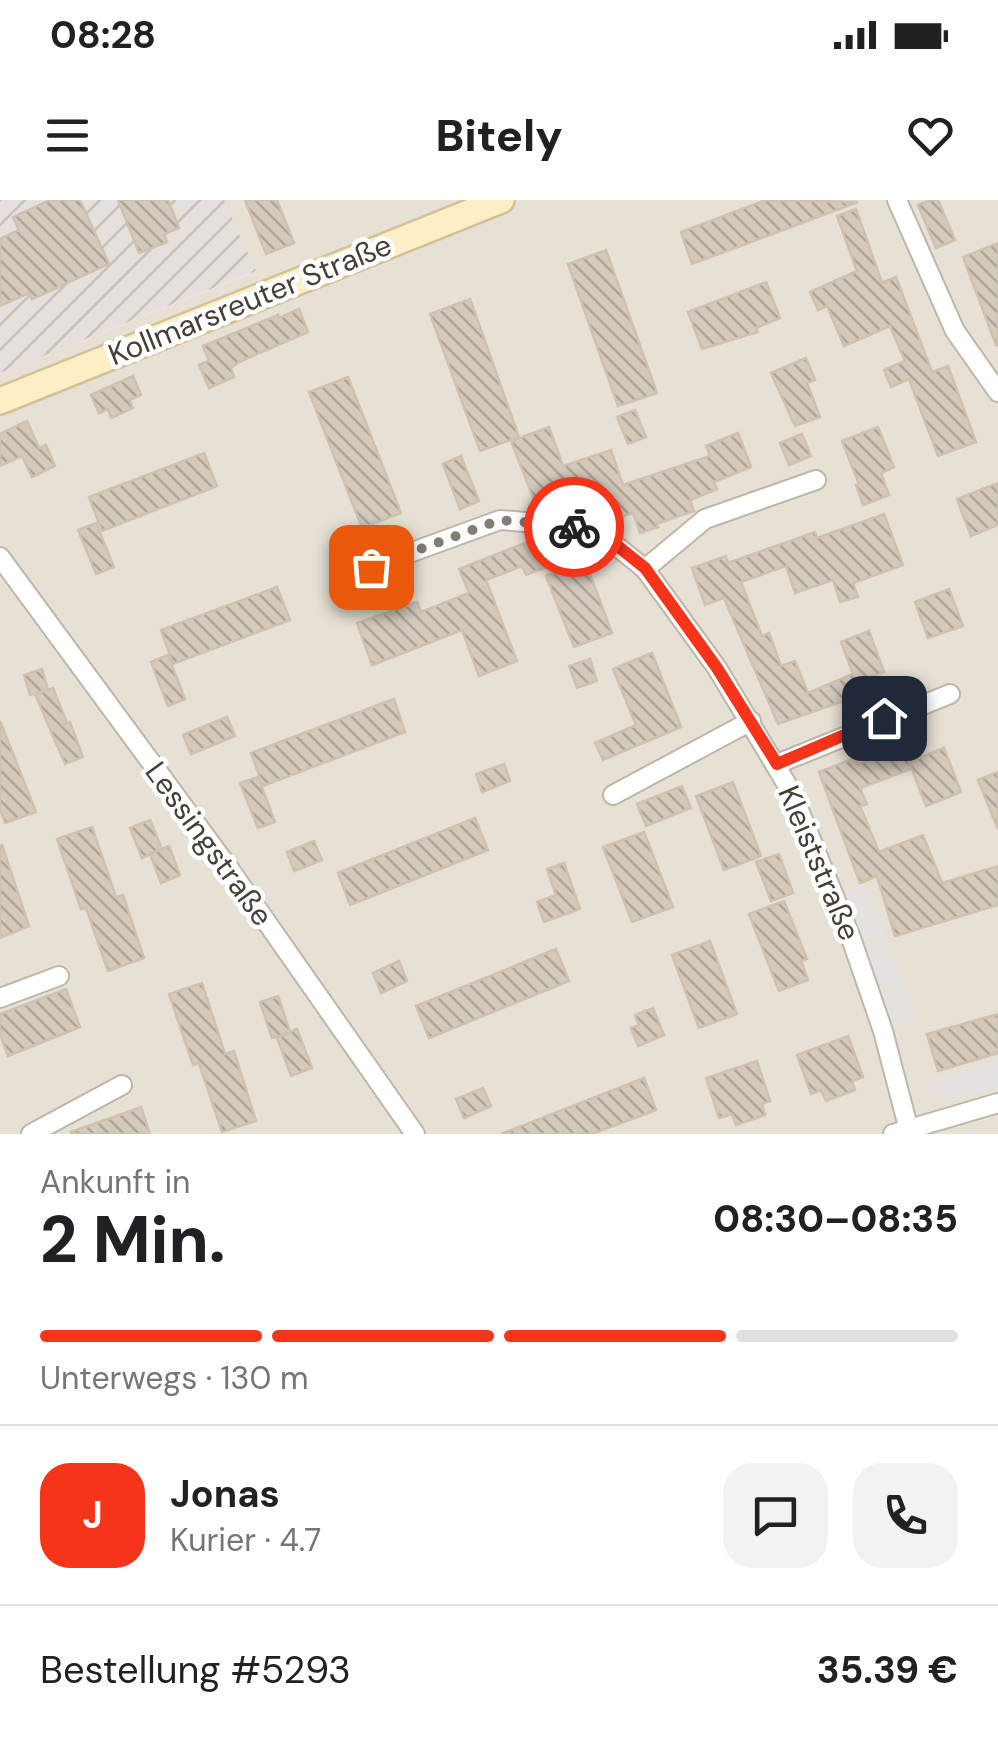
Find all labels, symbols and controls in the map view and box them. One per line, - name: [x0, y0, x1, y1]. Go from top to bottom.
- text: 08:28: [50, 10, 156, 60]
- text: Bitely: [435, 106, 563, 165]
- icon: menu: [40, 108, 95, 163]
- icon: heart: [903, 108, 958, 163]
- street label: Kollmarsreuter Straße: [102, 225, 397, 374]
- courier: [524, 477, 624, 577]
- icon: bike: [547, 500, 602, 555]
- pin: [329, 525, 414, 610]
- icon: bag: [344, 540, 399, 595]
- pin: [842, 676, 927, 761]
- icon: home: [857, 691, 912, 746]
- street label: Lessingstraße: [137, 754, 282, 933]
- street label: Kleiststraße: [769, 779, 870, 946]
- text: Ankunft in: [40, 1161, 190, 1203]
- text: 08:30–08:35: [713, 1194, 958, 1244]
- text: 2 Min.: [40, 1198, 226, 1282]
- text: Unterwegs · 130 m: [40, 1357, 308, 1399]
- button: chat: [723, 1463, 828, 1568]
- button: phone: [853, 1463, 958, 1568]
- text: Jonas: [170, 1469, 280, 1519]
- text: J: [82, 1490, 103, 1540]
- text: Kurier · 4.7: [170, 1519, 321, 1561]
- text: Bestellung #5293: [40, 1645, 351, 1695]
- text: 35.39 €: [817, 1645, 958, 1695]

